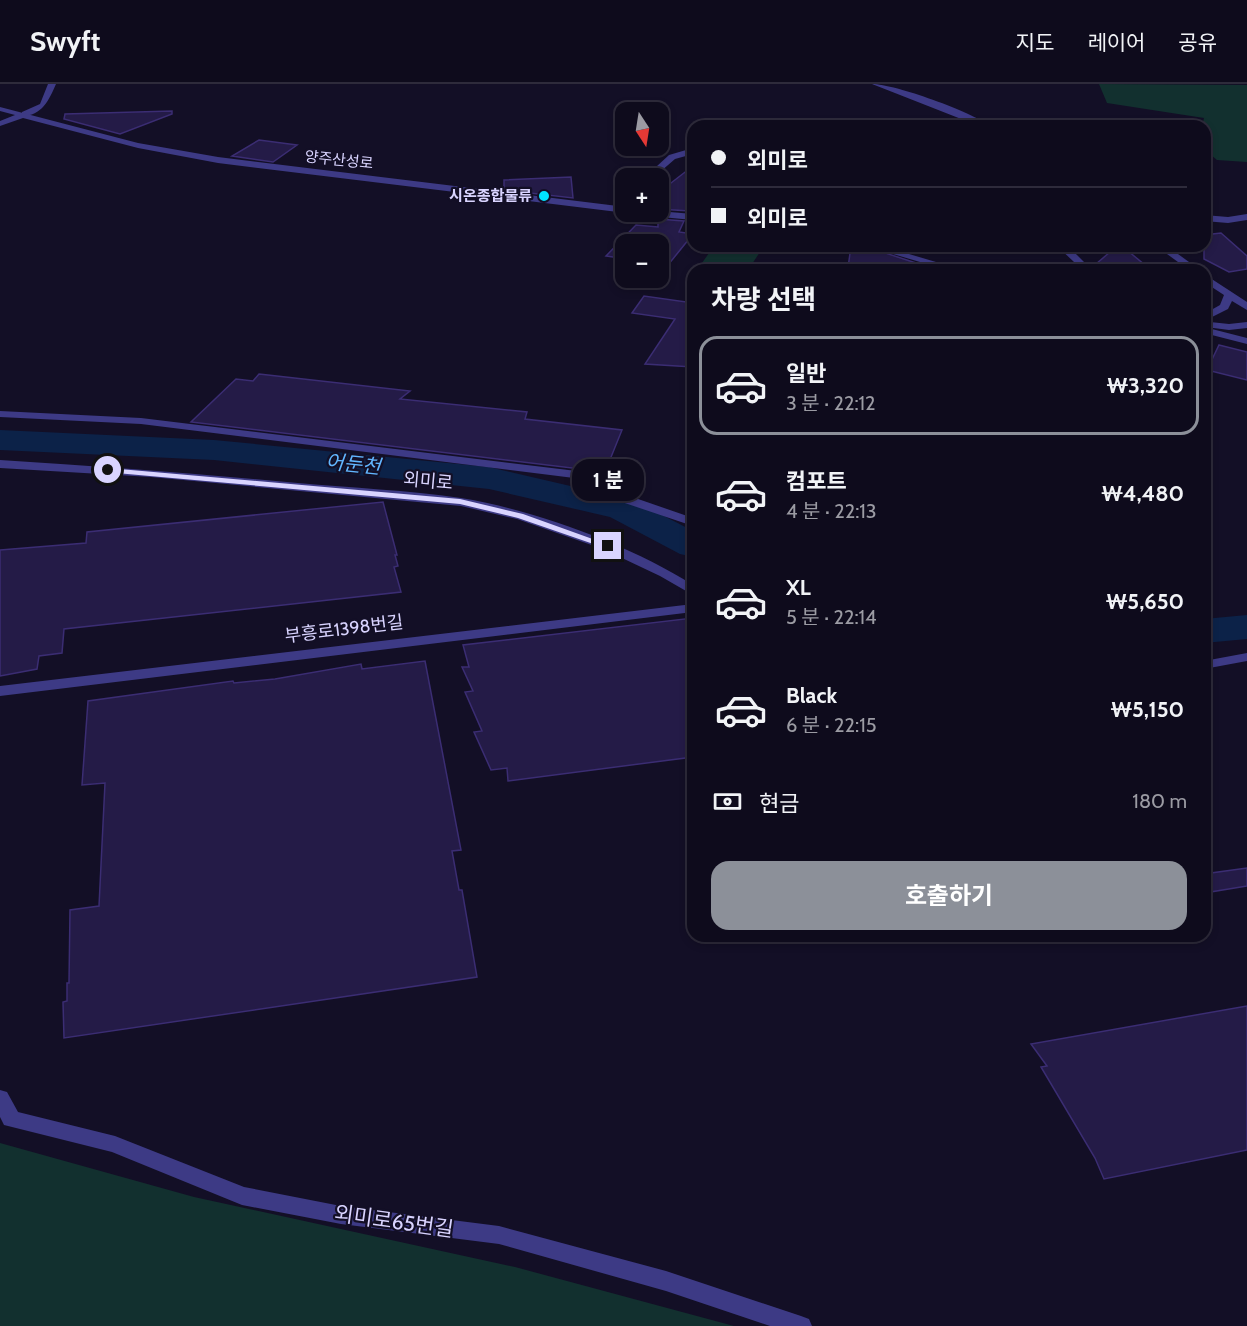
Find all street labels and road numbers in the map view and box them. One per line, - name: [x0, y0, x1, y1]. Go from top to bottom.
- street label: 양주산성로: [304, 147, 374, 173]
- street label: 외미로: [402, 468, 454, 494]
- street label: 부흥로1398번길: [283, 611, 405, 647]
- street label: 외미로65번길: [333, 1200, 455, 1242]

